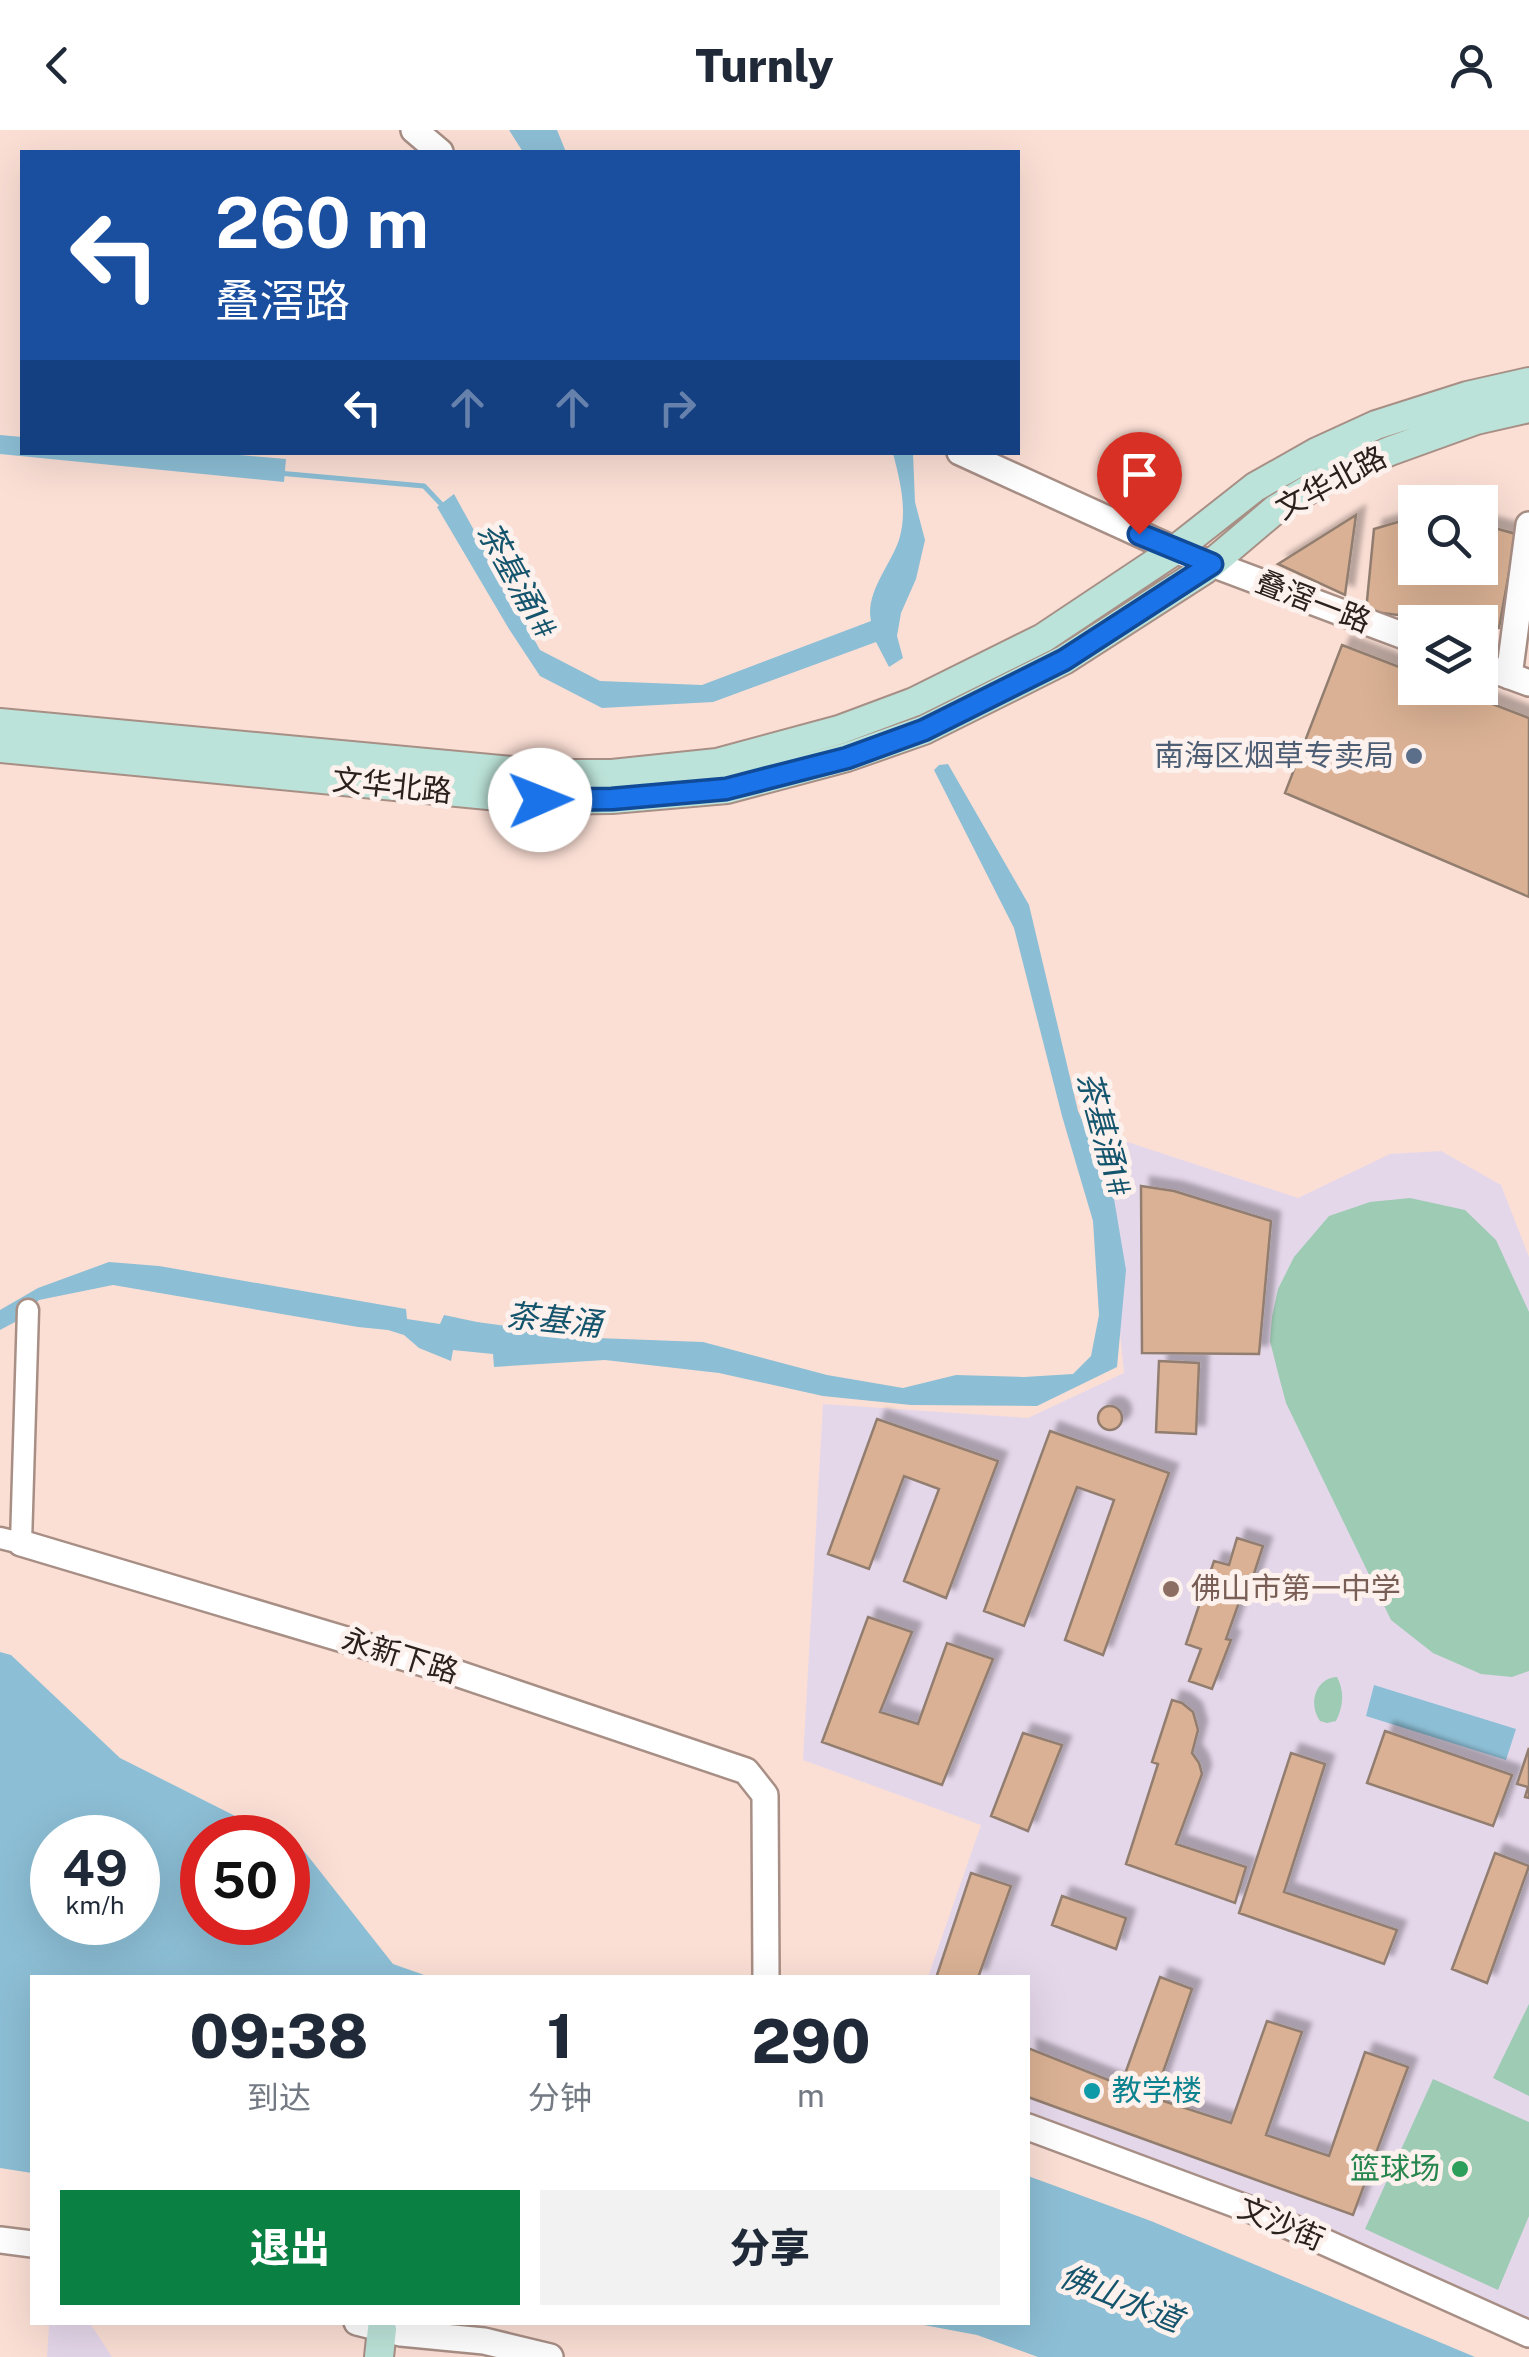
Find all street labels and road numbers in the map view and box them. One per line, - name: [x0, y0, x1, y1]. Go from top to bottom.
- street label: 文华北路: [1269, 438, 1392, 526]
- street label: 叠滘一路: [1251, 563, 1376, 639]
- street label: 文华北路: [331, 761, 454, 809]
- street label: 永新下路: [338, 1620, 463, 1690]
- street label: 文沙街: [1233, 2189, 1330, 2257]

